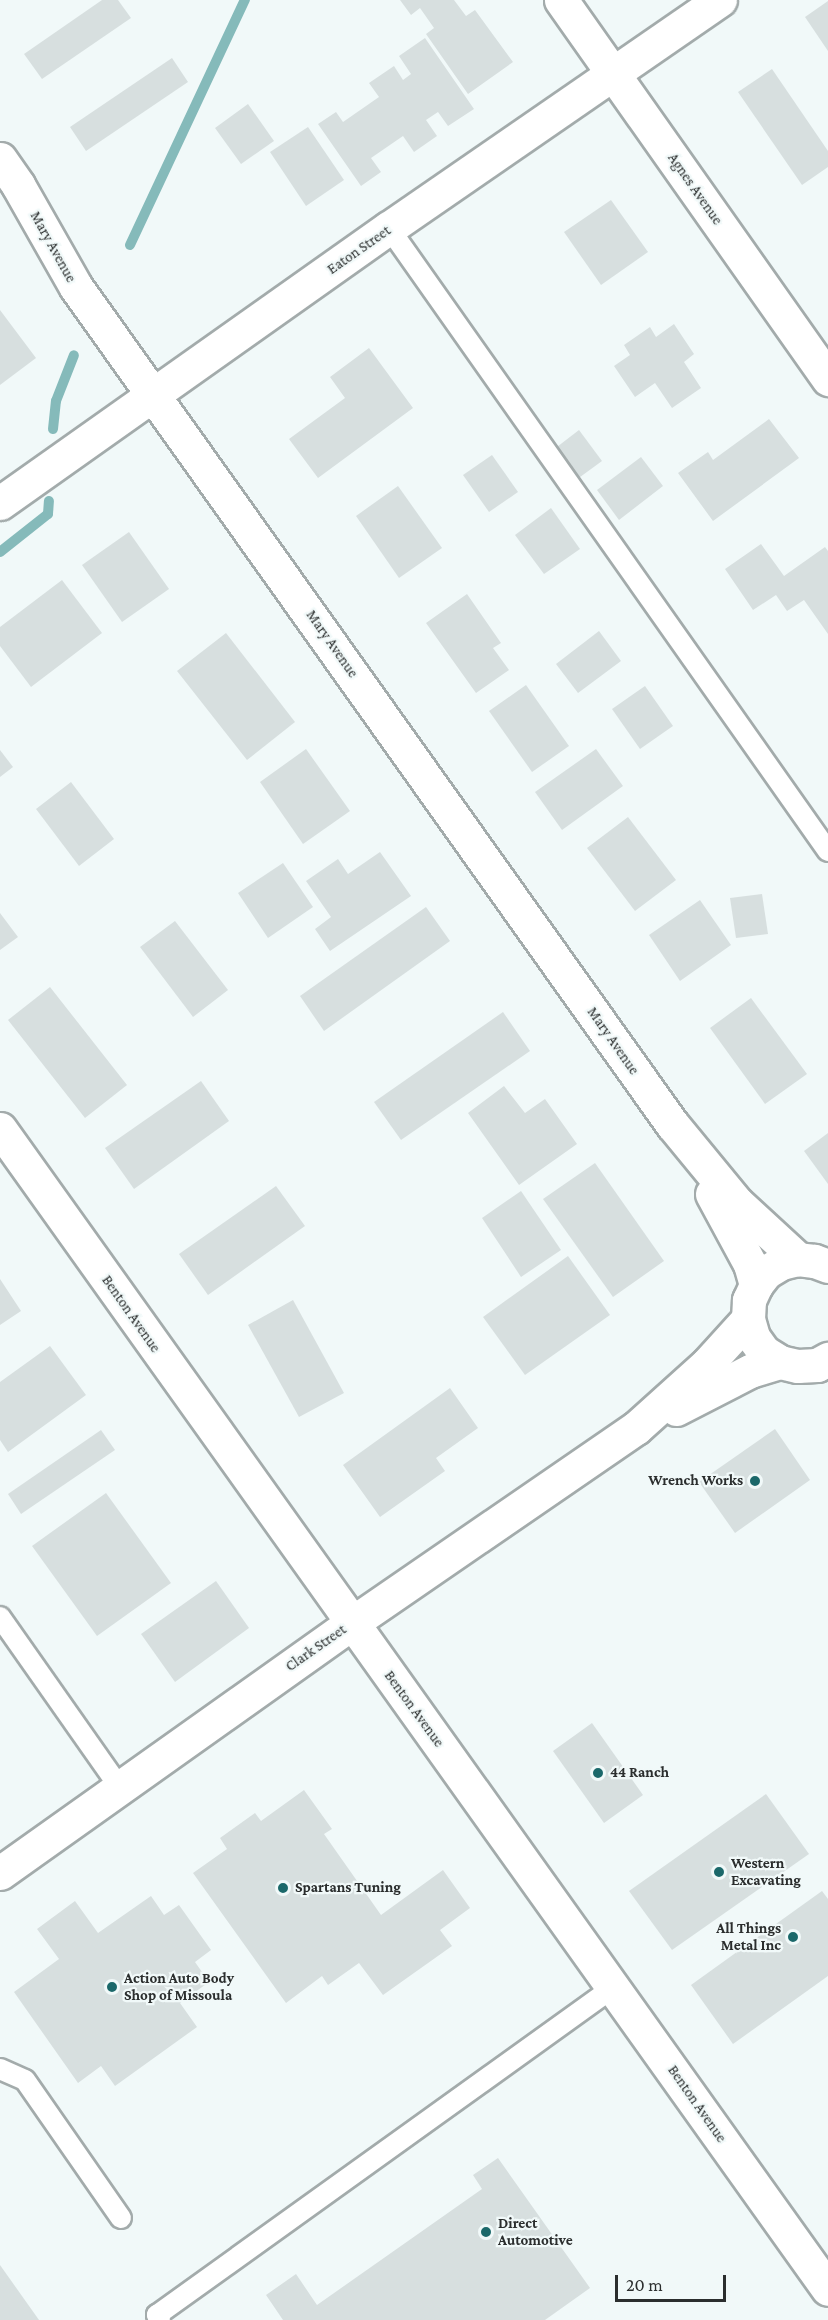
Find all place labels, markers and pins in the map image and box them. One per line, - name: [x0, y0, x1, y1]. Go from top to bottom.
- place label: Wrench Works: [648, 1472, 743, 1490]
- marker: Wrench Works: [748, 1474, 762, 1488]
- place label: 44 Ranch: [610, 1764, 669, 1782]
- marker: 44 Ranch: [591, 1766, 605, 1780]
- place label: Western Excavating: [731, 1854, 801, 1889]
- marker: Western Excavating: [712, 1865, 726, 1879]
- place label: Spartans Tuning: [295, 1879, 401, 1897]
- marker: Spartans Tuning: [276, 1881, 290, 1895]
- place label: All Things Metal Inc: [716, 1919, 781, 1954]
- marker: All Things Metal Inc: [786, 1930, 800, 1944]
- place label: Action Auto Body Shop of Missoula: [124, 1969, 234, 2004]
- marker: Action Auto Body Shop of Missoula: [105, 1980, 119, 1994]
- place label: Direct Automotive: [498, 2214, 573, 2249]
- marker: Direct Automotive: [479, 2225, 493, 2239]

